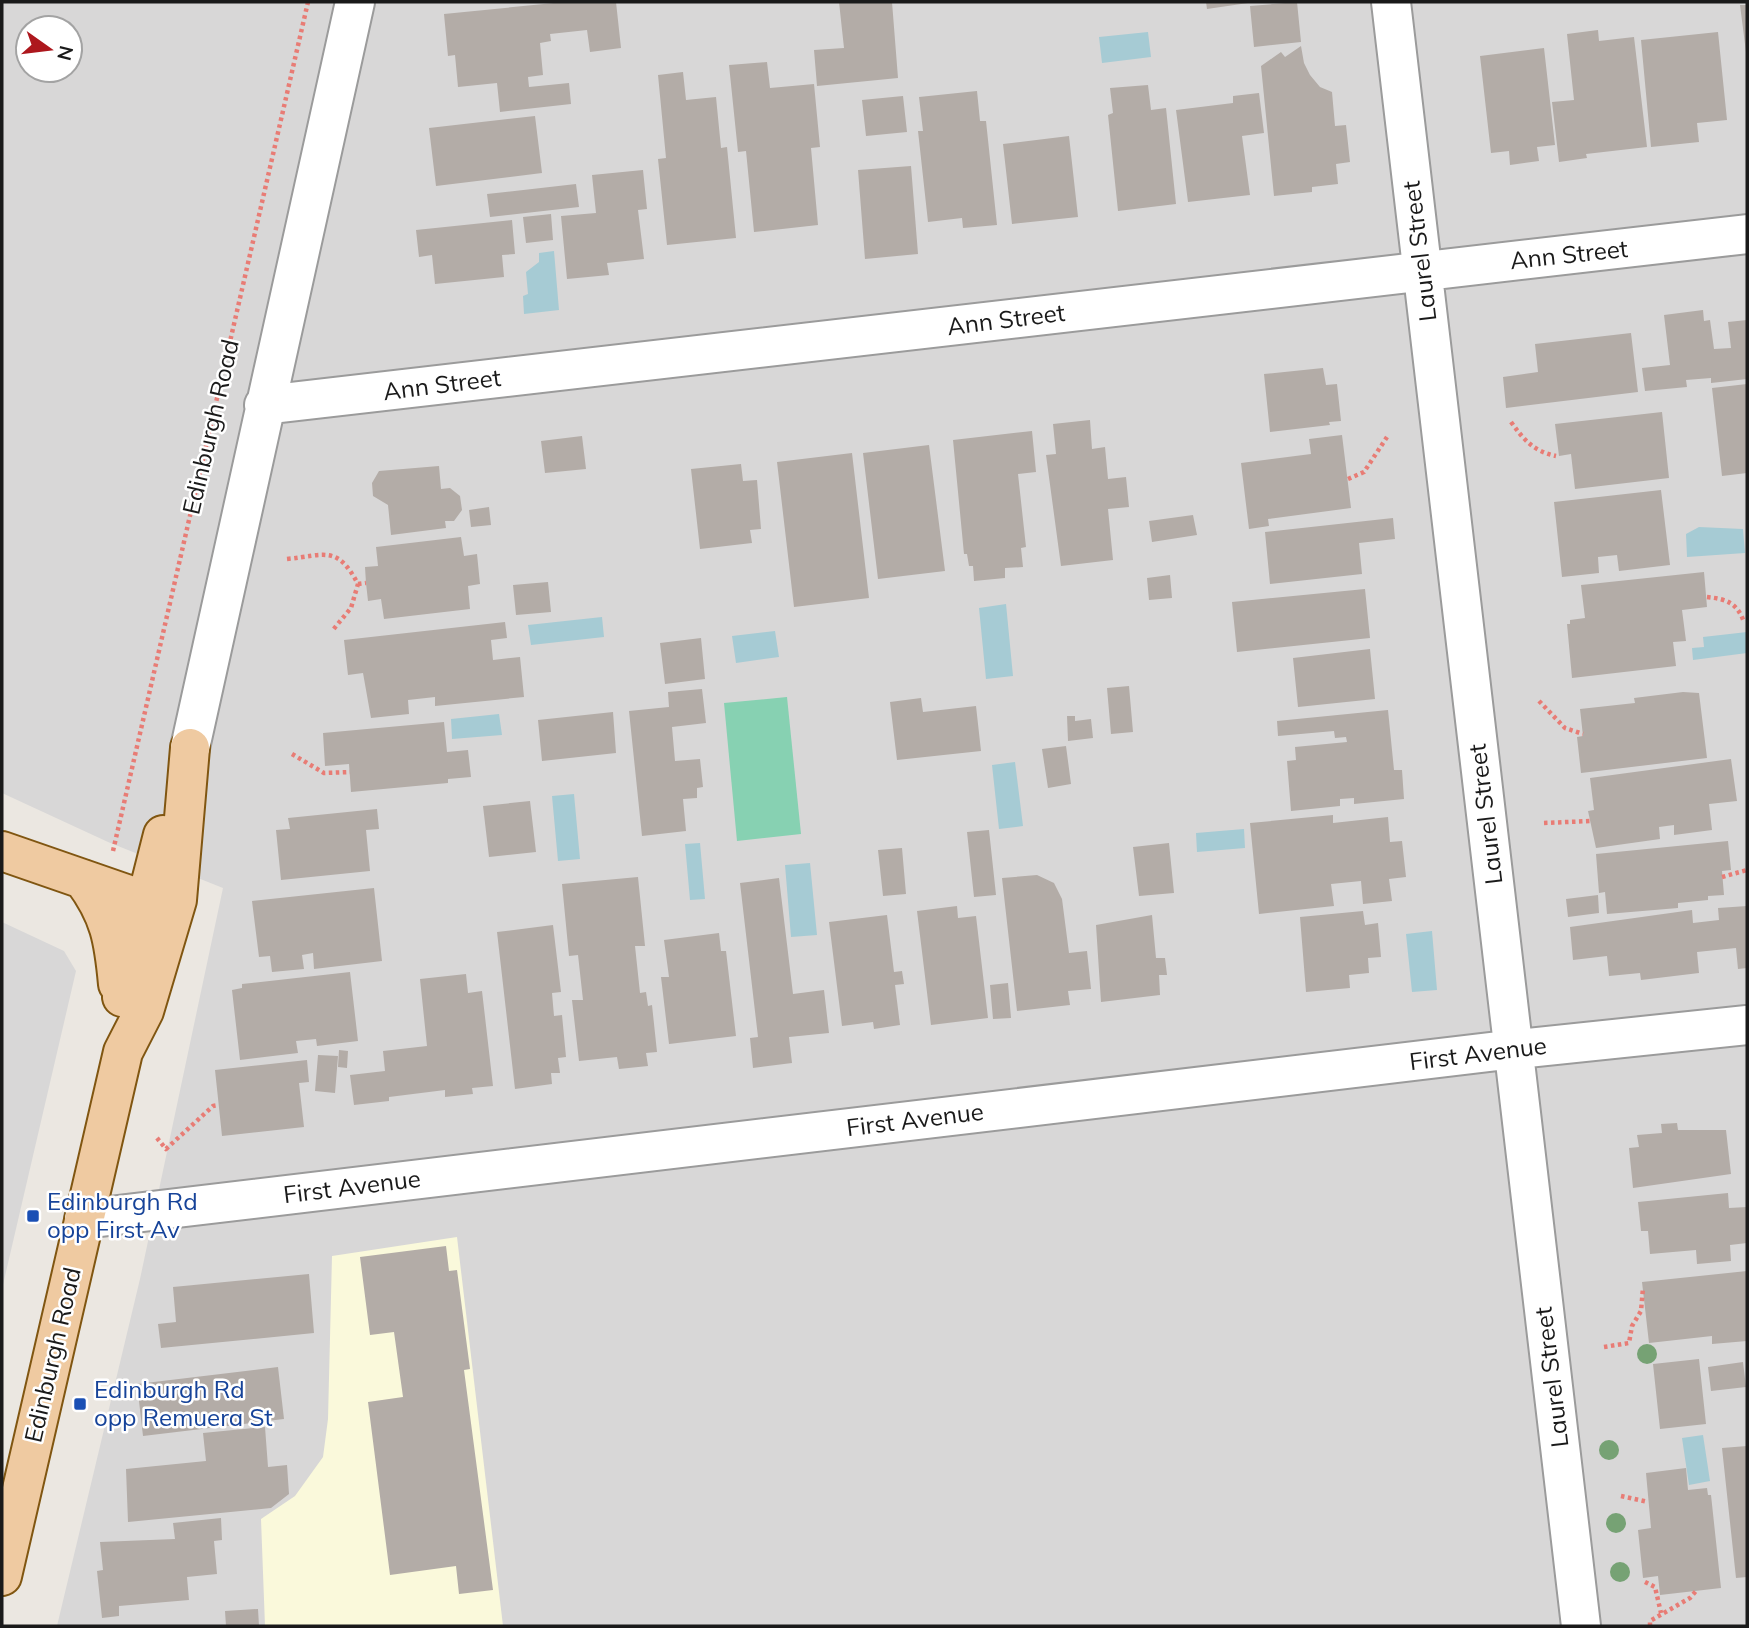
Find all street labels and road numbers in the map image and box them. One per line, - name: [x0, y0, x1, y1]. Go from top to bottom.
- street label: Laurel Street: [1396, 179, 1443, 323]
- street label: Ann Street: [1508, 233, 1629, 275]
- street label: Ann Street: [945, 297, 1066, 341]
- street label: Edinburgh Road: [175, 336, 245, 517]
- street label: Ann Street: [381, 362, 502, 406]
- street label: Laurel Street: [1462, 742, 1509, 886]
- street label: First Avenue: [1408, 1030, 1548, 1076]
- street label: First Avenue: [845, 1096, 985, 1142]
- street label: First Avenue: [282, 1163, 422, 1209]
- street label: Edinburgh Road: [17, 1264, 87, 1445]
- street label: Laurel Street: [1528, 1305, 1575, 1449]

